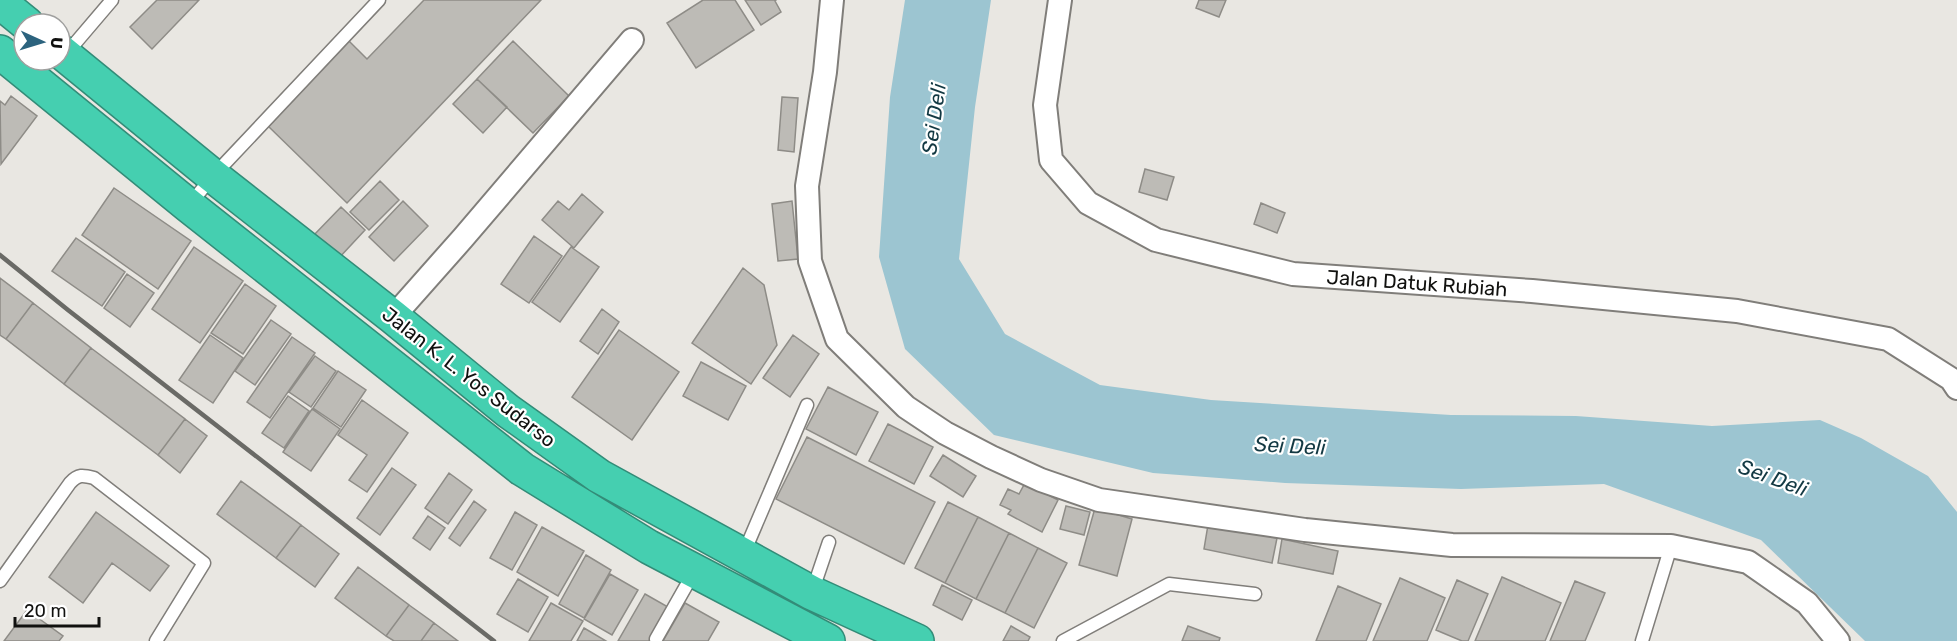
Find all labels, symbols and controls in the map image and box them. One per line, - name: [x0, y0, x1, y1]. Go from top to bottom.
- north arrow: [12, 12, 72, 72]
- text: U: [47, 37, 66, 49]
- water label: Sei Deli: [916, 81, 951, 156]
- street label: Jalan Datuk Rubiah: [1326, 265, 1508, 301]
- street label: Jalan K. L. Yos Sudarso: [377, 302, 561, 452]
- water label: Sei Deli: [1254, 431, 1327, 460]
- water label: Sei Deli: [1735, 454, 1812, 502]
- scale bar: [15, 590, 99, 628]
- text: 20 m: [24, 600, 66, 622]

